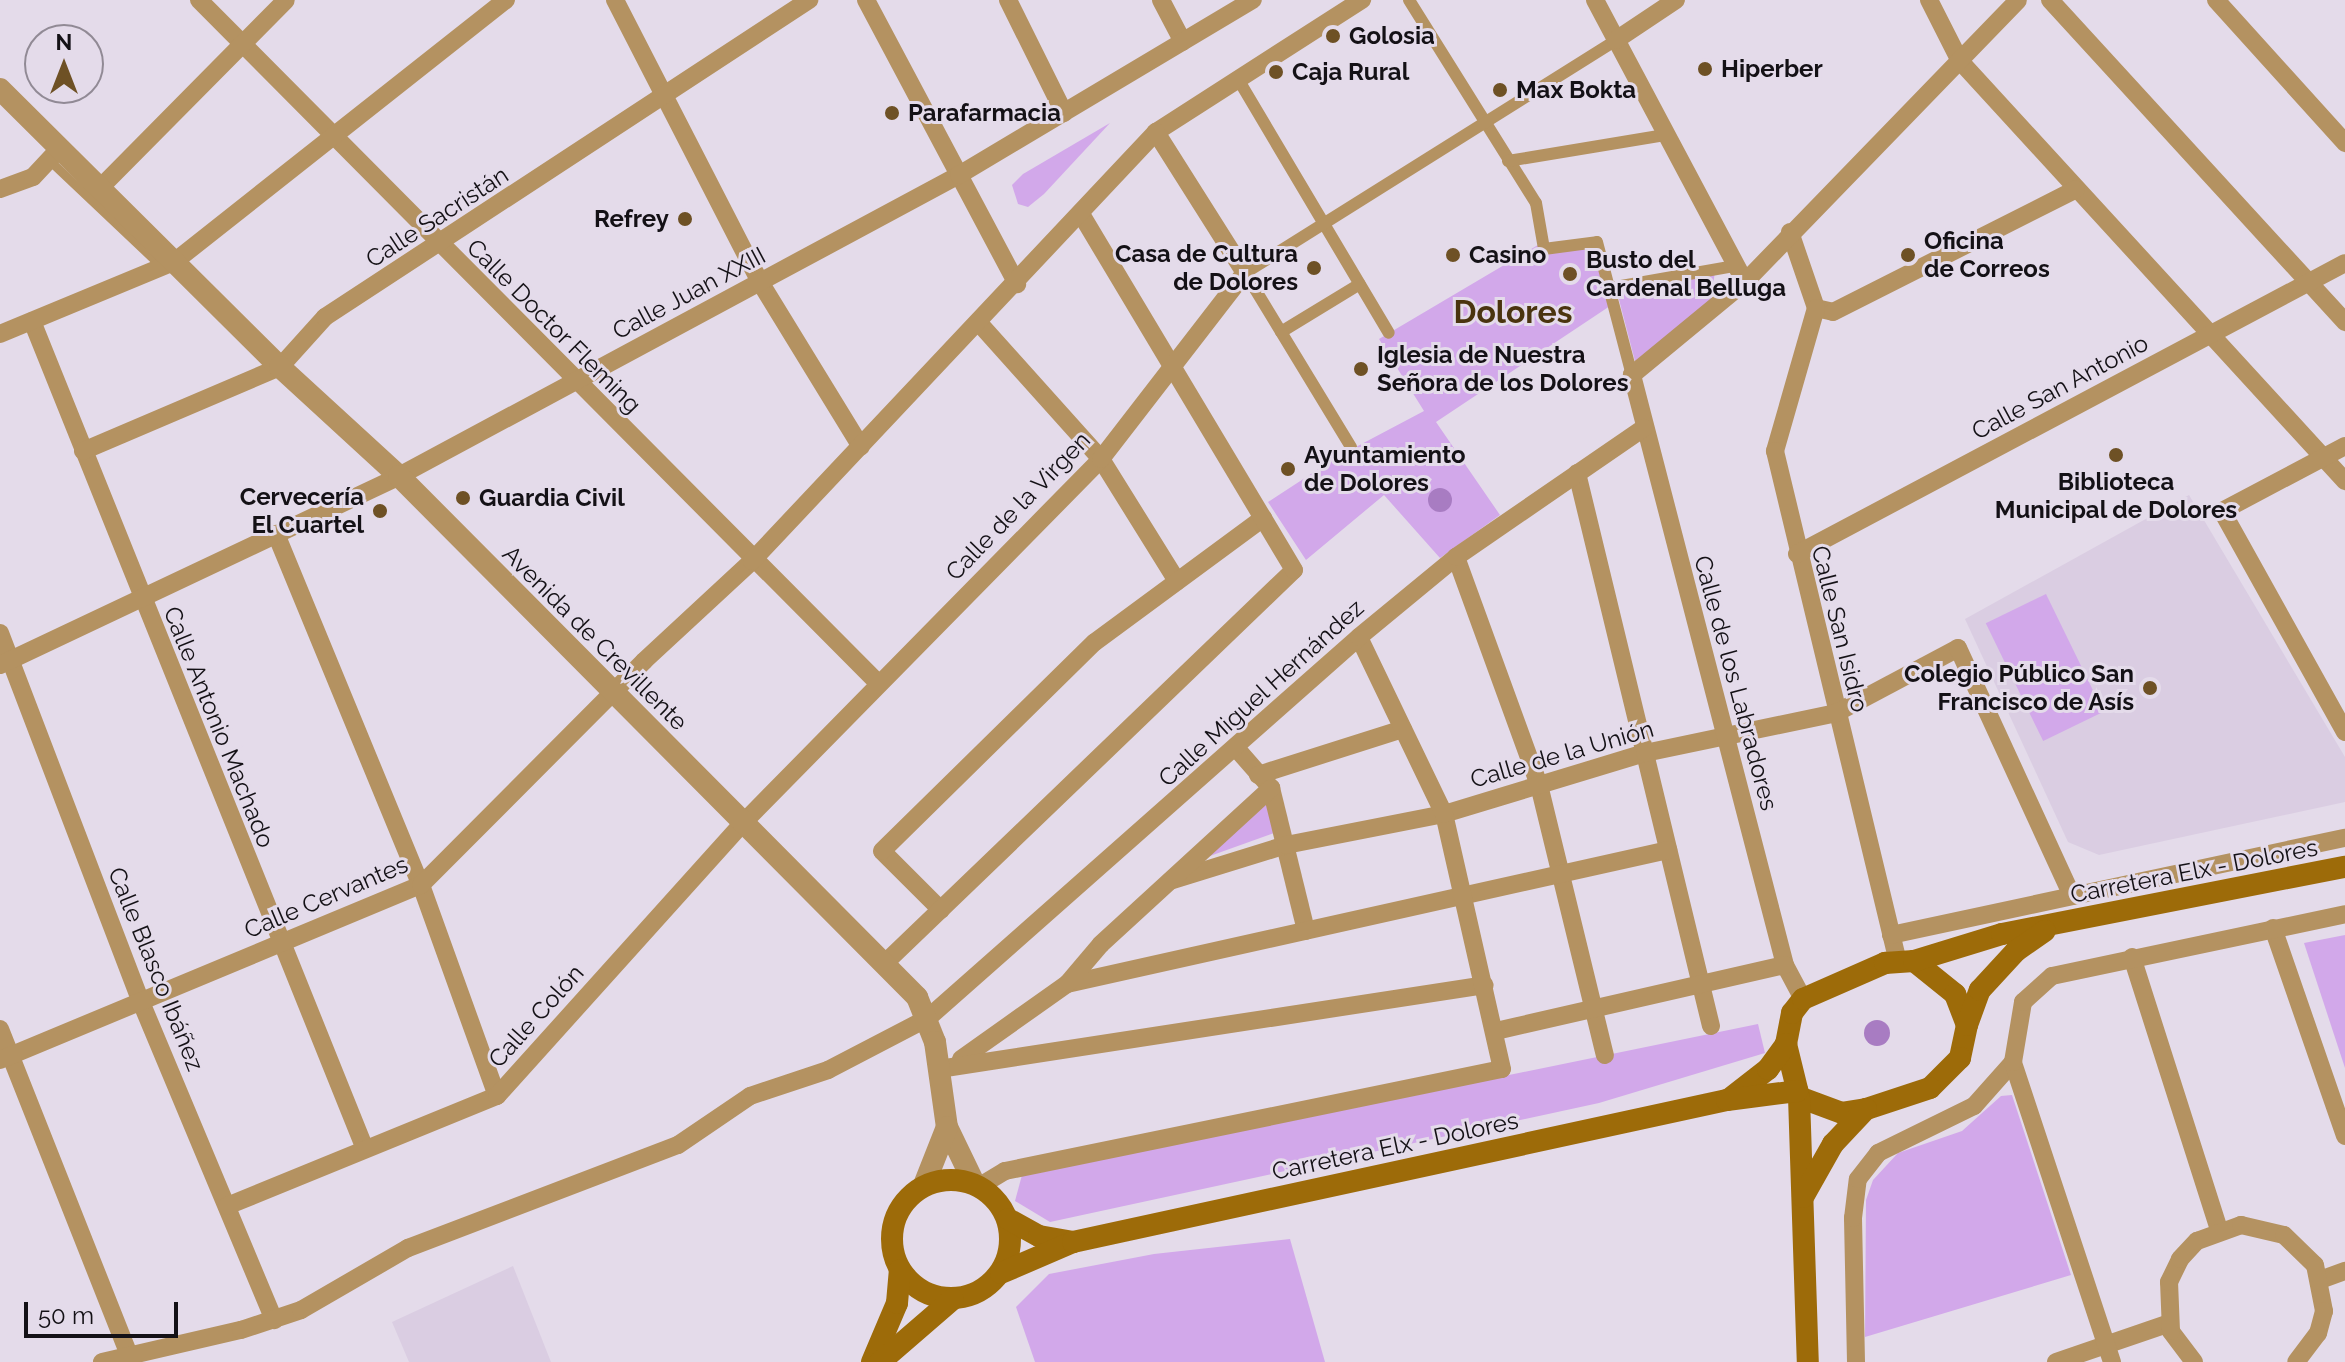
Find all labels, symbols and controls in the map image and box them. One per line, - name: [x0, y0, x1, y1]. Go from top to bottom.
- place label: Golosia: [1349, 22, 1435, 50]
- north arrow: [24, 24, 104, 104]
- marker: Golosia: [1324, 27, 1342, 45]
- text: N: [56, 29, 72, 55]
- place label: Hiperber: [1721, 55, 1823, 83]
- place label: Caja Rural: [1292, 58, 1409, 86]
- marker: Hiperber: [1696, 60, 1714, 78]
- marker: Caja Rural: [1267, 63, 1285, 81]
- place label: Max Bokta: [1516, 76, 1636, 104]
- marker: Max Bokta: [1491, 81, 1509, 99]
- place label: Parafarmacia: [908, 99, 1061, 127]
- marker: Parafarmacia: [883, 104, 901, 122]
- street label: Calle Sacristán: [360, 160, 514, 274]
- place label: Refrey: [594, 205, 669, 233]
- marker: Refrey: [676, 210, 694, 228]
- place label: Oficina de Correos: [1924, 227, 2050, 283]
- street label: Calle Doctor Fleming: [461, 233, 647, 419]
- street label: Calle Juan XXIII: [607, 240, 771, 346]
- place label: Casa de Cultura de Dolores: [1115, 240, 1298, 296]
- place label: Casino: [1469, 241, 1546, 269]
- marker: Casino: [1444, 246, 1462, 264]
- place label: Busto del Cardenal Belluga: [1586, 246, 1787, 302]
- marker: Oficina de Correos: [1899, 246, 1917, 264]
- marker: Casa de Cultura de Dolores: [1305, 259, 1323, 277]
- marker: Busto del Cardenal Belluga: [1561, 265, 1579, 283]
- district label: Dolores: [1454, 293, 1572, 331]
- street label: Calle San Antonio: [1967, 328, 2153, 446]
- place label: Iglesia de Nuestra Señora de los Dolores: [1377, 341, 1629, 397]
- marker: Iglesia de Nuestra Señora de los Dolores: [1352, 360, 1370, 378]
- street label: Calle de la Virgen: [939, 425, 1097, 587]
- place label: Ayuntamiento de Dolores: [1304, 441, 1466, 497]
- marker: Biblioteca Municipal de Dolores: [2107, 446, 2125, 464]
- marker: Ayuntamiento de Dolores: [1279, 460, 1297, 478]
- place label: Biblioteca Municipal de Dolores: [1994, 468, 2238, 524]
- place label: Cervecería El Cuartel: [240, 483, 364, 539]
- place label: Guardia Civil: [479, 484, 625, 512]
- marker: Guardia Civil: [454, 489, 472, 507]
- marker: Cervecería El Cuartel: [371, 502, 389, 520]
- street label: Avenida de Crevillente: [497, 540, 693, 736]
- street label: Calle San Isidro: [1805, 543, 1875, 715]
- street label: Calle de los Labradores: [1688, 552, 1784, 814]
- street label: Calle Miguel Hernández: [1152, 593, 1370, 793]
- street label: Calle Antonio Machado: [157, 602, 281, 852]
- place label: Colegio Público San Francisco de Asís: [1904, 660, 2134, 716]
- marker: Colegio Público San Francisco de Asís: [2141, 679, 2159, 697]
- street label: Calle de la Unión: [1467, 714, 1657, 794]
- street label: Carretera Elx - Dolores: [2068, 833, 2320, 909]
- street label: Calle Cervantes: [240, 850, 412, 944]
- street label: Calle Blasco Ibáñez: [102, 863, 210, 1075]
- street label: Calle Colón: [482, 959, 590, 1073]
- street label: Carretera Elx - Dolores: [1269, 1106, 1521, 1186]
- scale bar: [28, 1286, 182, 1336]
- text: 50 m: [38, 1301, 94, 1330]

